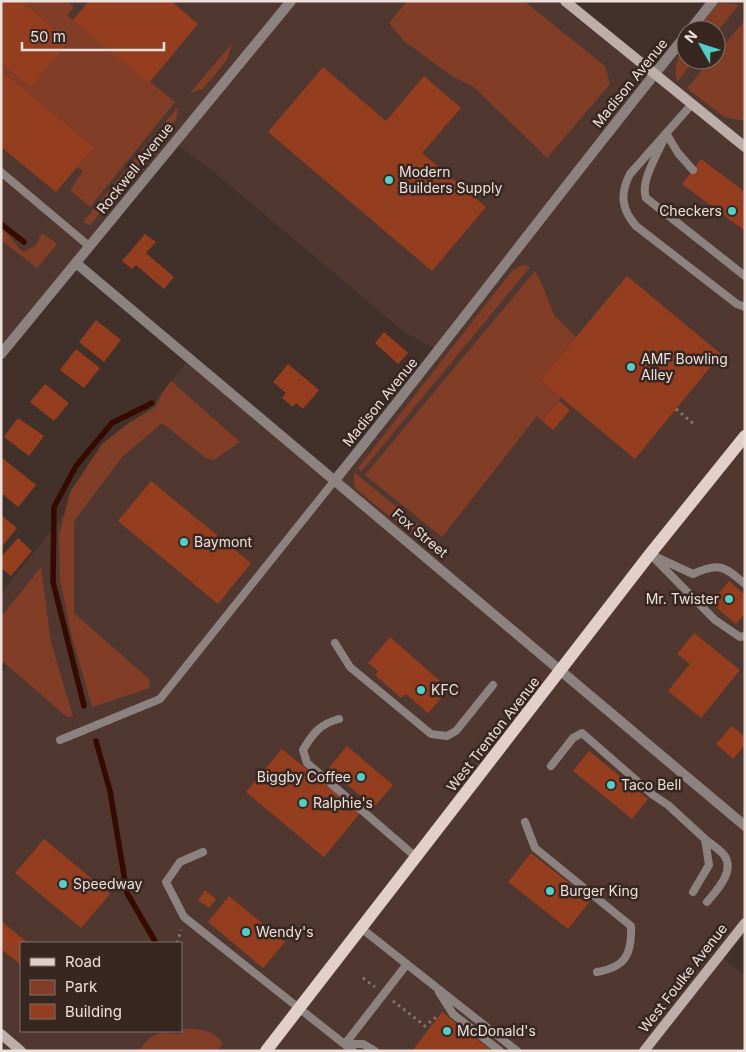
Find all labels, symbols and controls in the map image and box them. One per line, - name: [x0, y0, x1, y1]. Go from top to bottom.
- scale bar: [22, 20, 165, 52]
- north arrow: [676, 20, 726, 70]
- text: 50 m: [30, 27, 66, 46]
- text: N: [681, 27, 700, 46]
- street label: Madison Avenue: [589, 35, 671, 131]
- street label: Rockwell Avenue: [93, 119, 177, 217]
- place label: Modern Builders Supply: [399, 163, 502, 196]
- marker: Modern Builders Supply: [383, 174, 395, 186]
- place label: Checkers: [659, 202, 722, 219]
- marker: Checkers: [726, 205, 738, 217]
- place label: AMF Bowling Alley: [641, 350, 728, 383]
- street label: Madison Avenue: [339, 354, 421, 450]
- marker: AMF Bowling Alley: [625, 361, 637, 373]
- street label: Fox Street: [389, 505, 452, 561]
- place label: Baymont: [194, 533, 253, 550]
- marker: Baymont: [178, 536, 190, 548]
- place label: Mr. Twister: [646, 590, 719, 607]
- marker: Mr. Twister: [723, 593, 735, 605]
- street label: West Trenton Avenue: [442, 673, 543, 795]
- place label: KFC: [431, 681, 459, 698]
- marker: KFC: [415, 684, 427, 696]
- place label: Biggby Coffee: [257, 768, 351, 785]
- marker: Biggby Coffee: [355, 771, 367, 783]
- place label: Taco Bell: [621, 776, 681, 793]
- marker: Taco Bell: [605, 779, 617, 791]
- place label: Ralphie's: [313, 794, 373, 811]
- marker: Ralphie's: [297, 797, 309, 809]
- place label: Speedway: [73, 875, 143, 892]
- marker: Speedway: [57, 878, 69, 890]
- place label: Burger King: [560, 882, 638, 899]
- marker: Burger King: [544, 885, 556, 897]
- street label: West Foulke Avenue: [635, 920, 730, 1036]
- place label: Wendy's: [256, 923, 314, 940]
- marker: Wendy's: [240, 926, 252, 938]
- legend: [20, 942, 182, 1032]
- text: Road: [65, 952, 101, 971]
- text: Park: [65, 977, 98, 996]
- text: Building: [65, 1002, 122, 1021]
- place label: McDonald's: [457, 1022, 536, 1039]
- marker: McDonald's: [441, 1025, 453, 1037]

